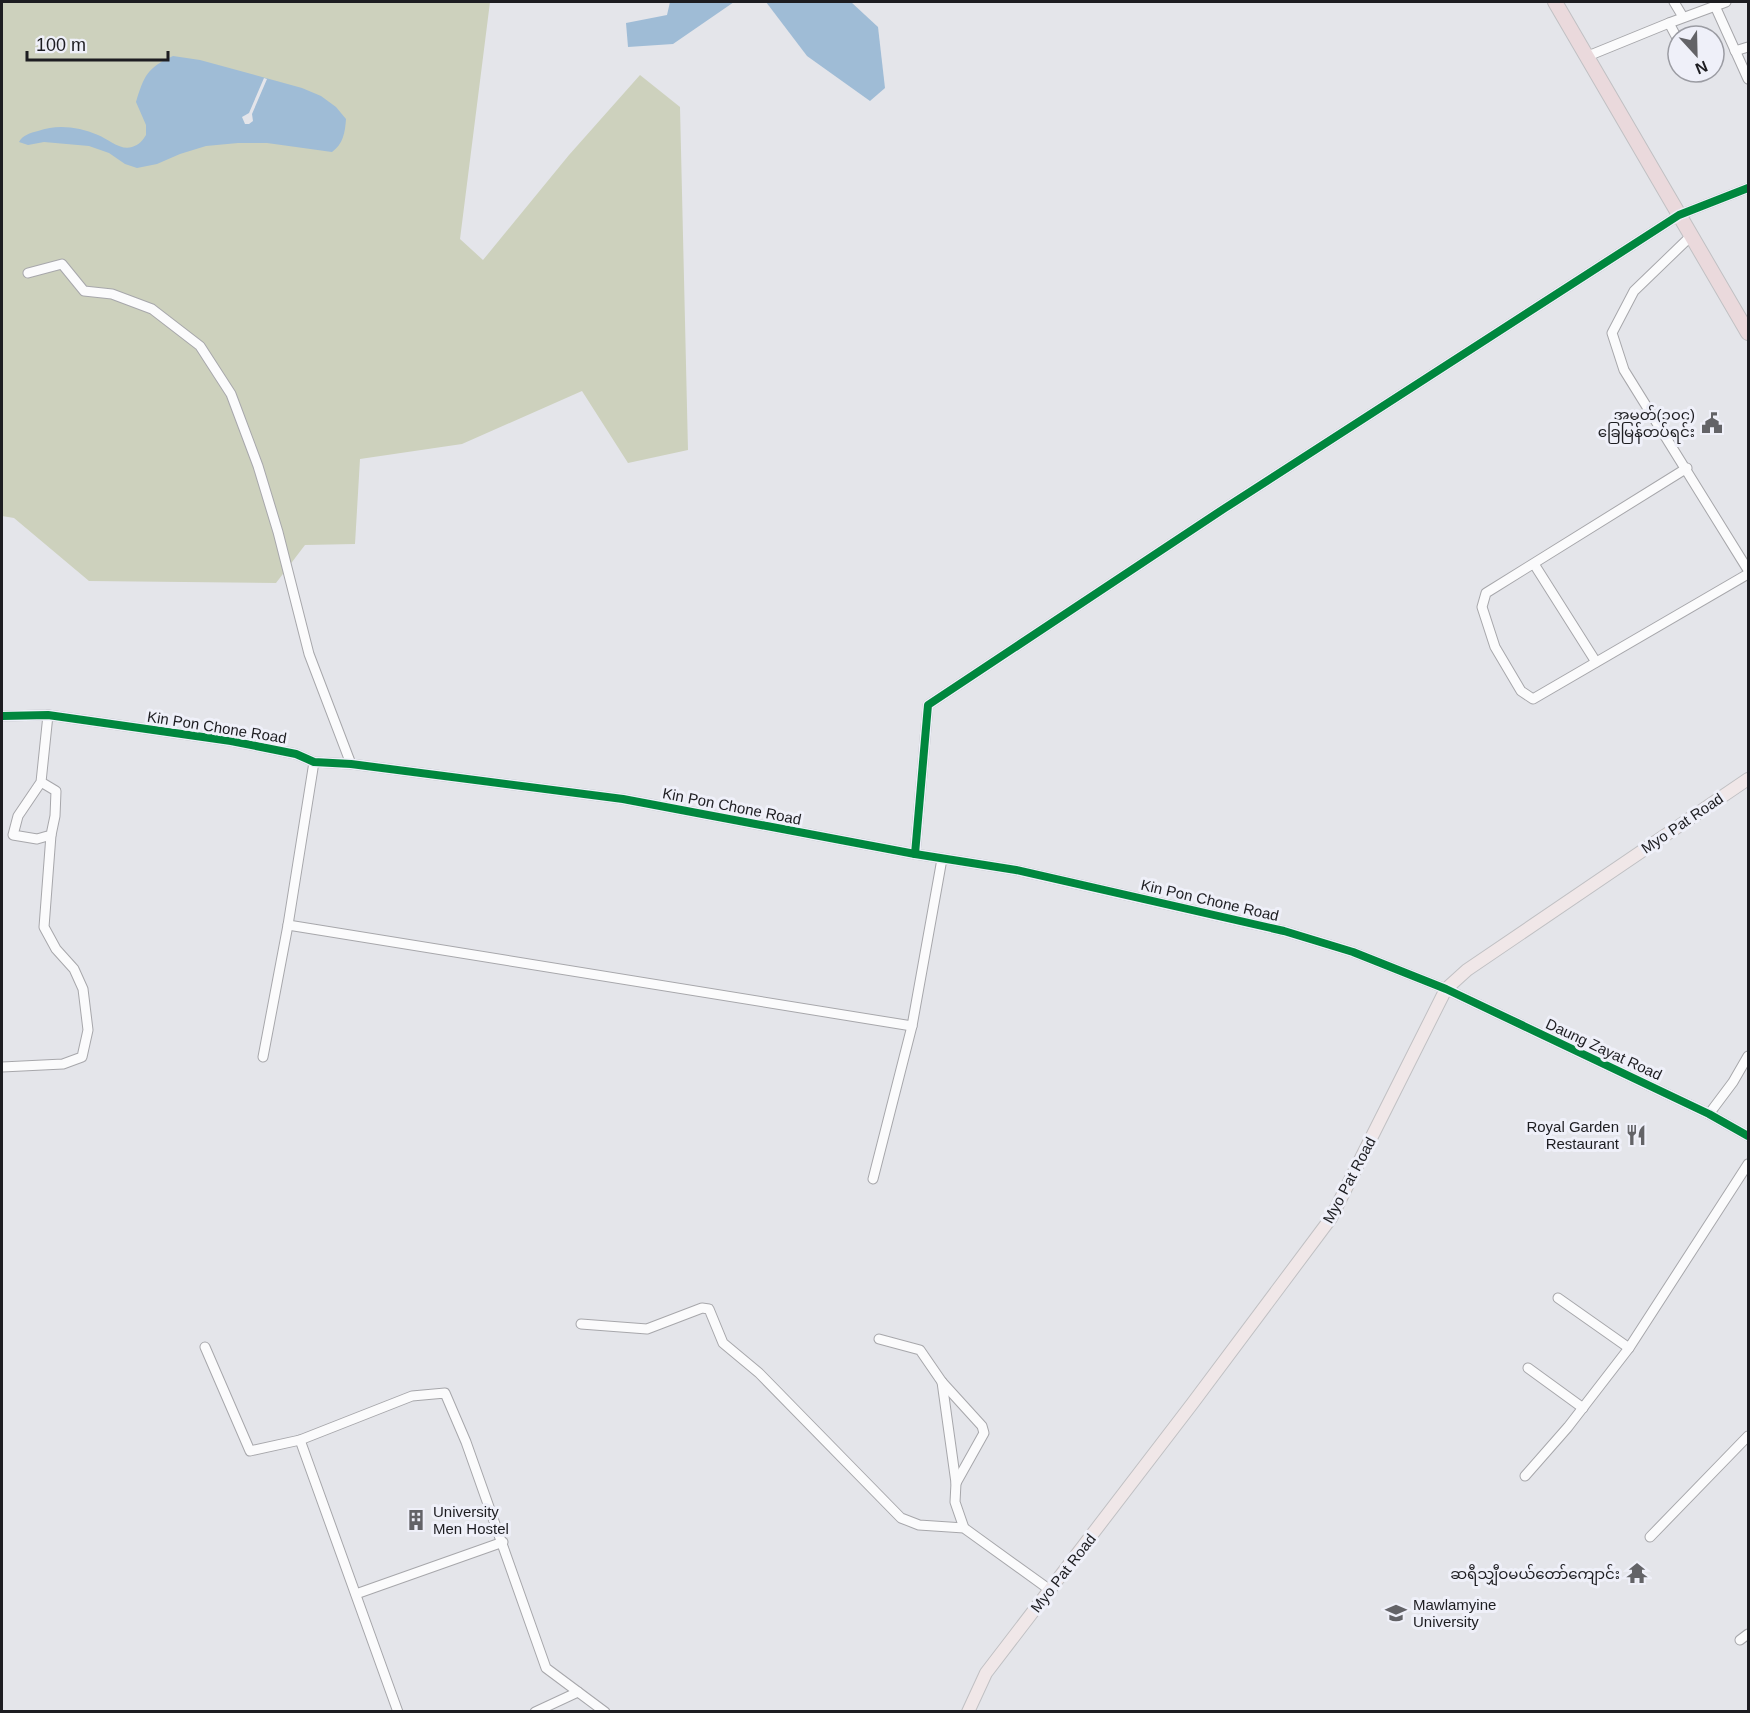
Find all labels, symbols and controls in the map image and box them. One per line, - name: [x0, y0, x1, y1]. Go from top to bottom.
- scale bar: [27, 24, 168, 62]
- north arrow: [1666, 24, 1726, 84]
- text: 100 m: [36, 35, 86, 55]
- text: N: [1693, 57, 1710, 77]
- place label: အမှတ်(၁၀၄) ခြေမြန်တပ်ရင်း: [1598, 405, 1695, 444]
- public building icon: အမှတ်(၁၀၄) ခြေမြန်တပ်ရင်း: [1700, 411, 1724, 435]
- street label: Kin Pon Chone Road: [146, 708, 288, 746]
- street label: Kin Pon Chone Road: [661, 784, 803, 828]
- street label: Myo Pat Road: [1638, 789, 1726, 857]
- street label: Kin Pon Chone Road: [1139, 876, 1281, 924]
- street label: Daung Zayat Road: [1543, 1015, 1665, 1083]
- place label: Royal Garden Restaurant: [1526, 1118, 1620, 1152]
- restaurant icon: Royal Garden Restaurant: [1624, 1123, 1648, 1147]
- street label: Myo Pat Road: [1319, 1134, 1379, 1226]
- place label: University Men Hostel: [433, 1503, 509, 1537]
- building icon: University Men Hostel: [404, 1508, 428, 1532]
- street label: Myo Pat Road: [1027, 1530, 1099, 1616]
- temple icon: ဆရီသျှီဝမယ်တော်ကျောင်း: [1625, 1561, 1649, 1585]
- place label: ဆရီသျှီဝမယ်တော်ကျောင်း: [1450, 1564, 1620, 1586]
- place label: Mawlamyine University: [1413, 1596, 1496, 1630]
- school or university icon: Mawlamyine University: [1384, 1601, 1408, 1625]

